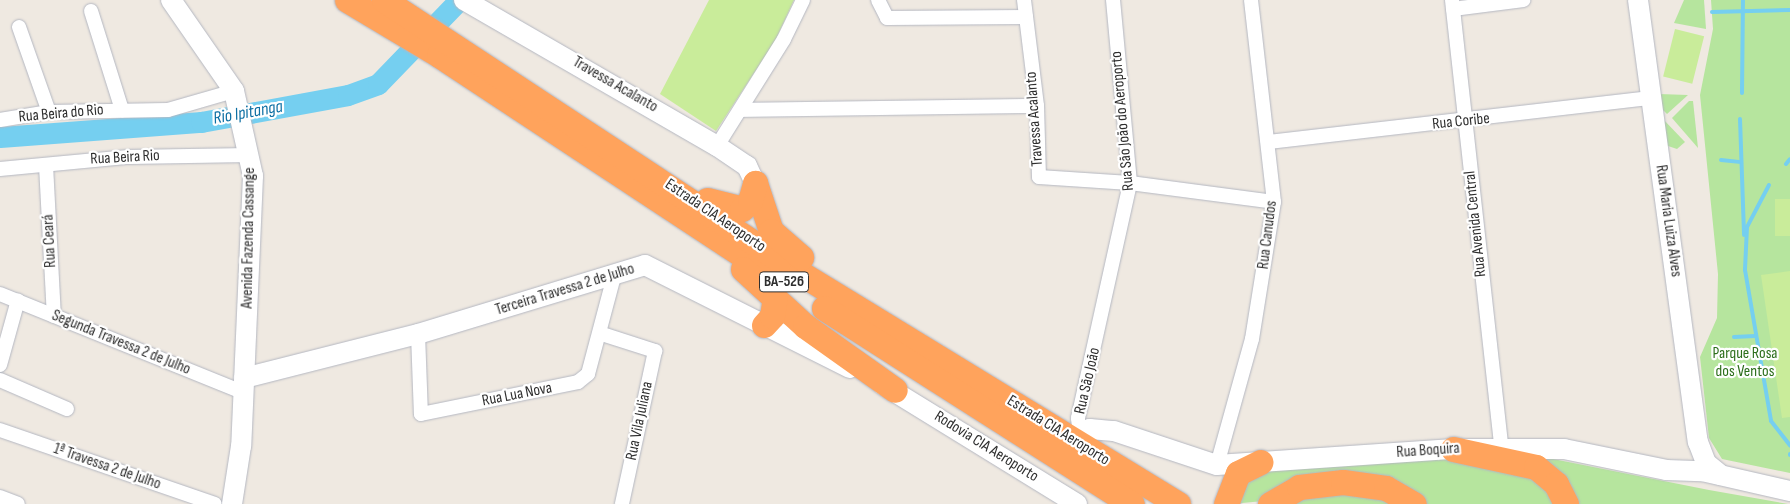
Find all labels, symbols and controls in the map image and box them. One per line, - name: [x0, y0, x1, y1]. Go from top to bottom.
- street label: Rua São João do Aeroporto: [1107, 50, 1139, 192]
- street label: Travessa Acalanto: [569, 53, 661, 117]
- street label: Travessa Acalanto: [1022, 71, 1048, 167]
- water label: Rio Ipitanga: [211, 96, 285, 130]
- street label: Rua Beira do Rio: [18, 101, 104, 127]
- street label: Rua Coribe: [1431, 109, 1491, 135]
- street label: Rua Beira Rio: [90, 147, 160, 169]
- street label: Rua Maria Luiza Alves: [1651, 164, 1685, 278]
- street label: Avenida Fazenda Cassange: [238, 167, 260, 309]
- street label: Rua Avenida Central: [1461, 170, 1491, 278]
- street label: Estrada CIA Aeroporto: [661, 175, 769, 257]
- street label: Rua Canudos: [1254, 200, 1282, 270]
- street label: Rua Ceará: [39, 214, 61, 268]
- street label: Terceira Travessa 2 de Julho: [493, 260, 637, 320]
- road number: BA-526: [759, 270, 809, 294]
- street label: Segunda Travessa 2 de Julho: [49, 306, 193, 380]
- park label: Parque Rosa dos Ventos: [1712, 344, 1778, 382]
- street label: Rua São João: [1071, 346, 1105, 416]
- street label: Rua Lua Nova: [480, 379, 554, 411]
- street label: Rua Vila Juliana: [622, 380, 658, 462]
- street label: Estrada CIA Aeroporto: [1003, 392, 1113, 470]
- street label: Rodovia CIA Aeroporto: [930, 407, 1042, 487]
- street label: Rua Boquira: [1396, 439, 1460, 463]
- street label: 1ª Travessa 2 de Julho: [51, 440, 163, 494]

